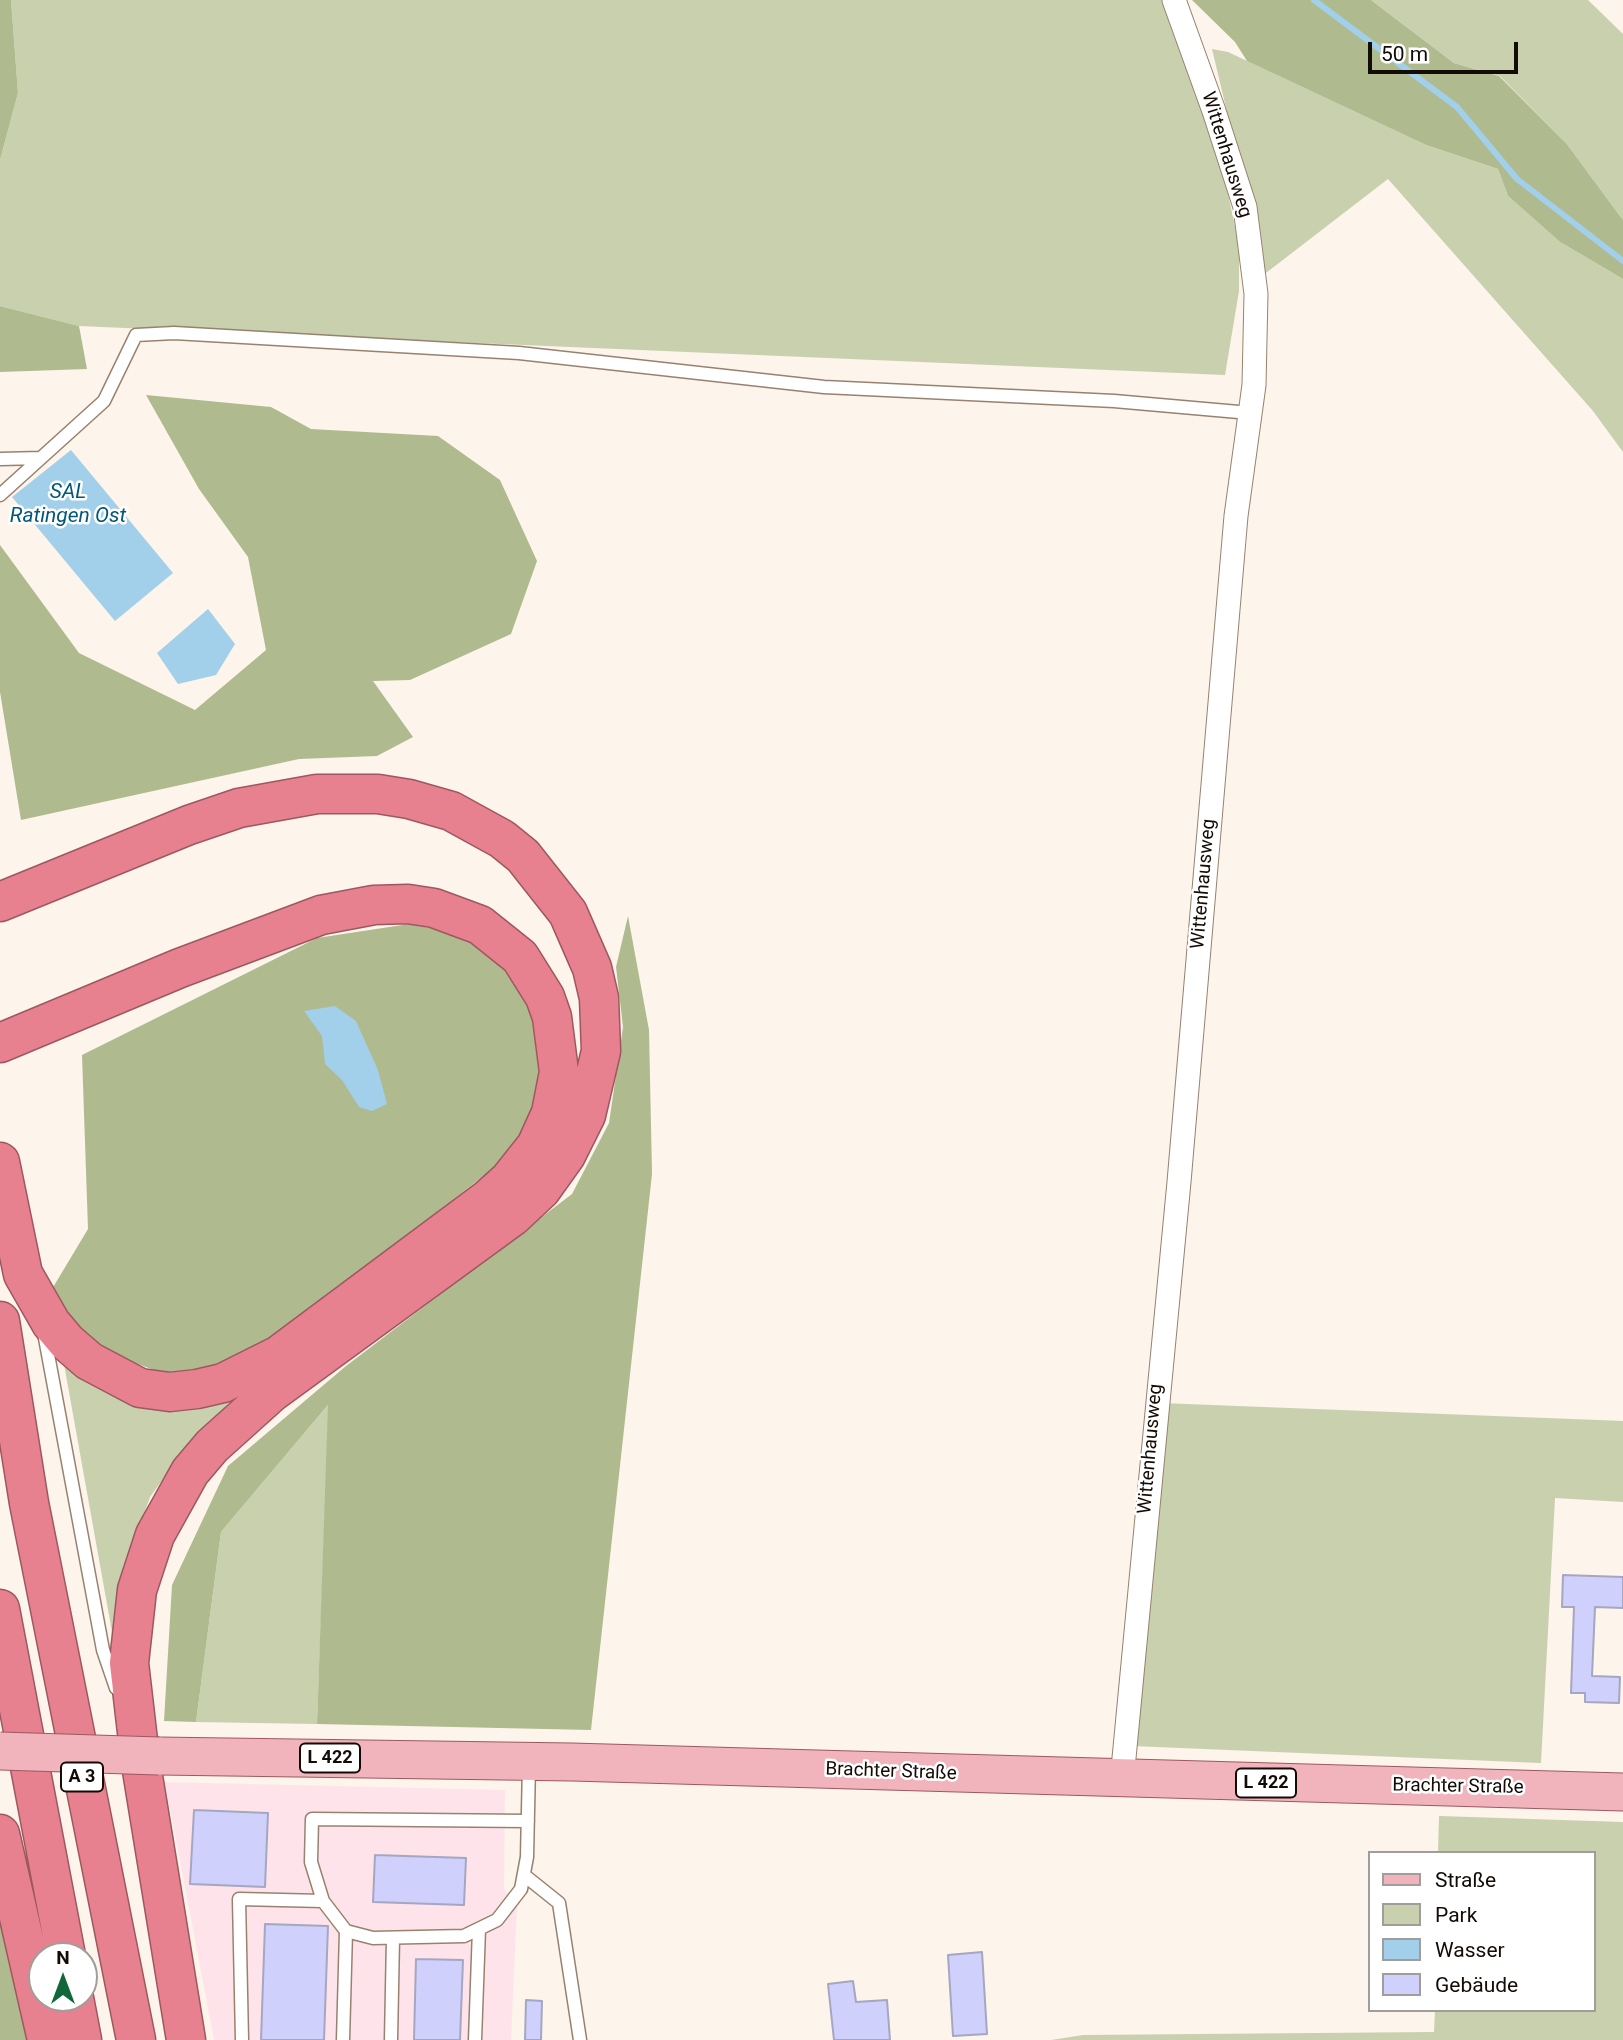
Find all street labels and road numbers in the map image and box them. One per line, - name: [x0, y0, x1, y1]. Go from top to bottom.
- street label: Wittenhausweg: [1196, 89, 1256, 221]
- street label: Wittenhausweg: [1187, 818, 1221, 950]
- street label: Wittenhausweg: [1134, 1383, 1168, 1515]
- road number: L 422: [300, 1744, 360, 1772]
- street label: Brachter Straße: [825, 1758, 957, 1786]
- road number: A 3: [61, 1762, 103, 1792]
- road number: L 422: [1236, 1768, 1296, 1798]
- street label: Brachter Straße: [1392, 1774, 1524, 1800]

